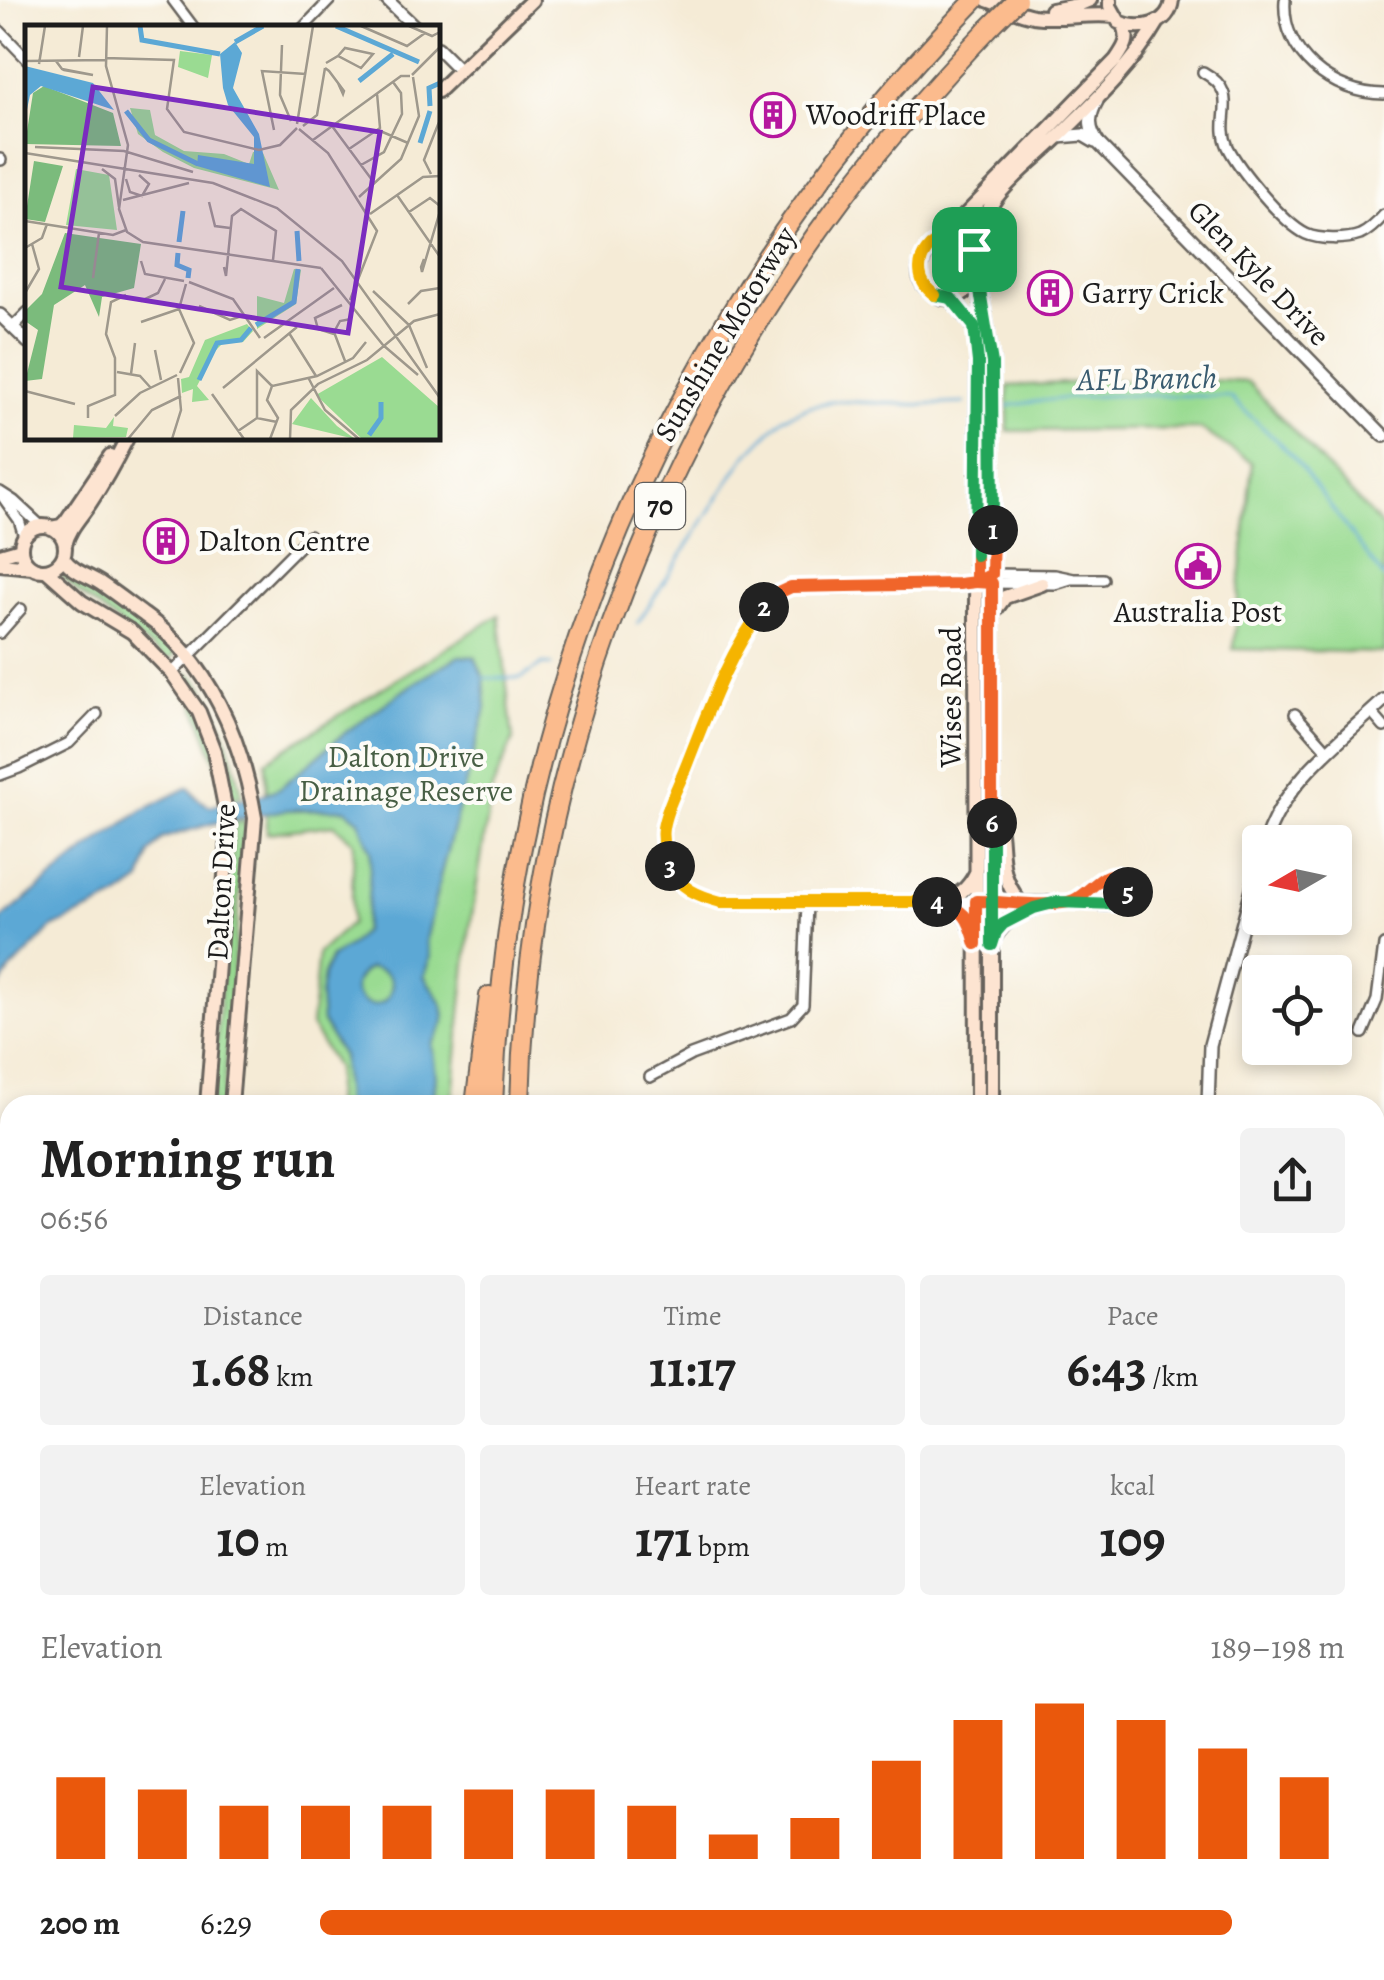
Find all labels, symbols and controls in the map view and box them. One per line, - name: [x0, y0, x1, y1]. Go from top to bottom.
- inset map: [25, 25, 440, 440]
- building icon: Woodriff Place: [750, 92, 796, 138]
- place label: Woodriff Place: [805, 95, 986, 135]
- street label: Glen Kyle Drive: [1179, 191, 1339, 355]
- pin: [932, 207, 1017, 292]
- street label: Sunshine Motorway: [645, 218, 806, 449]
- icon: arrive: [947, 222, 1002, 277]
- building icon: Garry Crick: [1027, 270, 1073, 316]
- place label: Garry Crick: [1082, 273, 1224, 313]
- water label: AFL Branch: [1074, 355, 1218, 401]
- road number: 70: [635, 483, 685, 529]
- pin: 1: [968, 505, 1018, 555]
- text: 1: [988, 511, 998, 549]
- building icon: Dalton Centre: [143, 518, 189, 564]
- place label: Dalton Centre: [198, 521, 370, 561]
- public building icon: Australia Post: [1175, 543, 1221, 589]
- pin: 2: [739, 582, 789, 632]
- text: 2: [757, 588, 771, 626]
- place label: Australia Post: [1113, 592, 1282, 632]
- street label: Wises Road: [931, 626, 971, 769]
- park label: Dalton Drive Drainage Reserve: [299, 737, 513, 811]
- pin: 6: [967, 798, 1017, 848]
- street label: Dalton Drive: [197, 803, 245, 961]
- text: 6: [985, 804, 999, 842]
- north arrow: [1242, 825, 1352, 935]
- map controls: [1242, 825, 1352, 1065]
- pin: 3: [645, 841, 695, 891]
- text: 3: [664, 847, 676, 885]
- pin: 5: [1103, 867, 1153, 917]
- text: 5: [1122, 873, 1134, 911]
- pin: 4: [912, 877, 962, 927]
- text: 4: [930, 883, 944, 921]
- button: locate: [1242, 955, 1352, 1065]
- text: Morning run: [40, 1121, 335, 1196]
- button: share: [1240, 1128, 1345, 1233]
- text: 06:56: [40, 1196, 108, 1240]
- text: Distance: [202, 1297, 303, 1335]
- text: Time: [663, 1297, 722, 1335]
- text: Pace: [1107, 1297, 1158, 1335]
- text: 1.68: [192, 1335, 271, 1403]
- text: 11:17: [649, 1335, 736, 1403]
- text: 6:43: [1066, 1335, 1147, 1403]
- text: km: [271, 1358, 313, 1396]
- text: /km: [1147, 1358, 1199, 1396]
- text: Elevation: [199, 1467, 306, 1505]
- text: Heart rate: [634, 1467, 751, 1505]
- text: kcal: [1110, 1467, 1155, 1505]
- text: 10: [217, 1505, 260, 1573]
- text: 171: [635, 1505, 692, 1573]
- text: 109: [1099, 1505, 1166, 1573]
- text: m: [260, 1528, 288, 1566]
- text: bpm: [692, 1528, 750, 1566]
- text: Elevation: [40, 1625, 163, 1669]
- text: 189–198 m: [1211, 1625, 1345, 1669]
- text: 200 m: [40, 1901, 120, 1945]
- text: 6:29: [200, 1901, 252, 1945]

